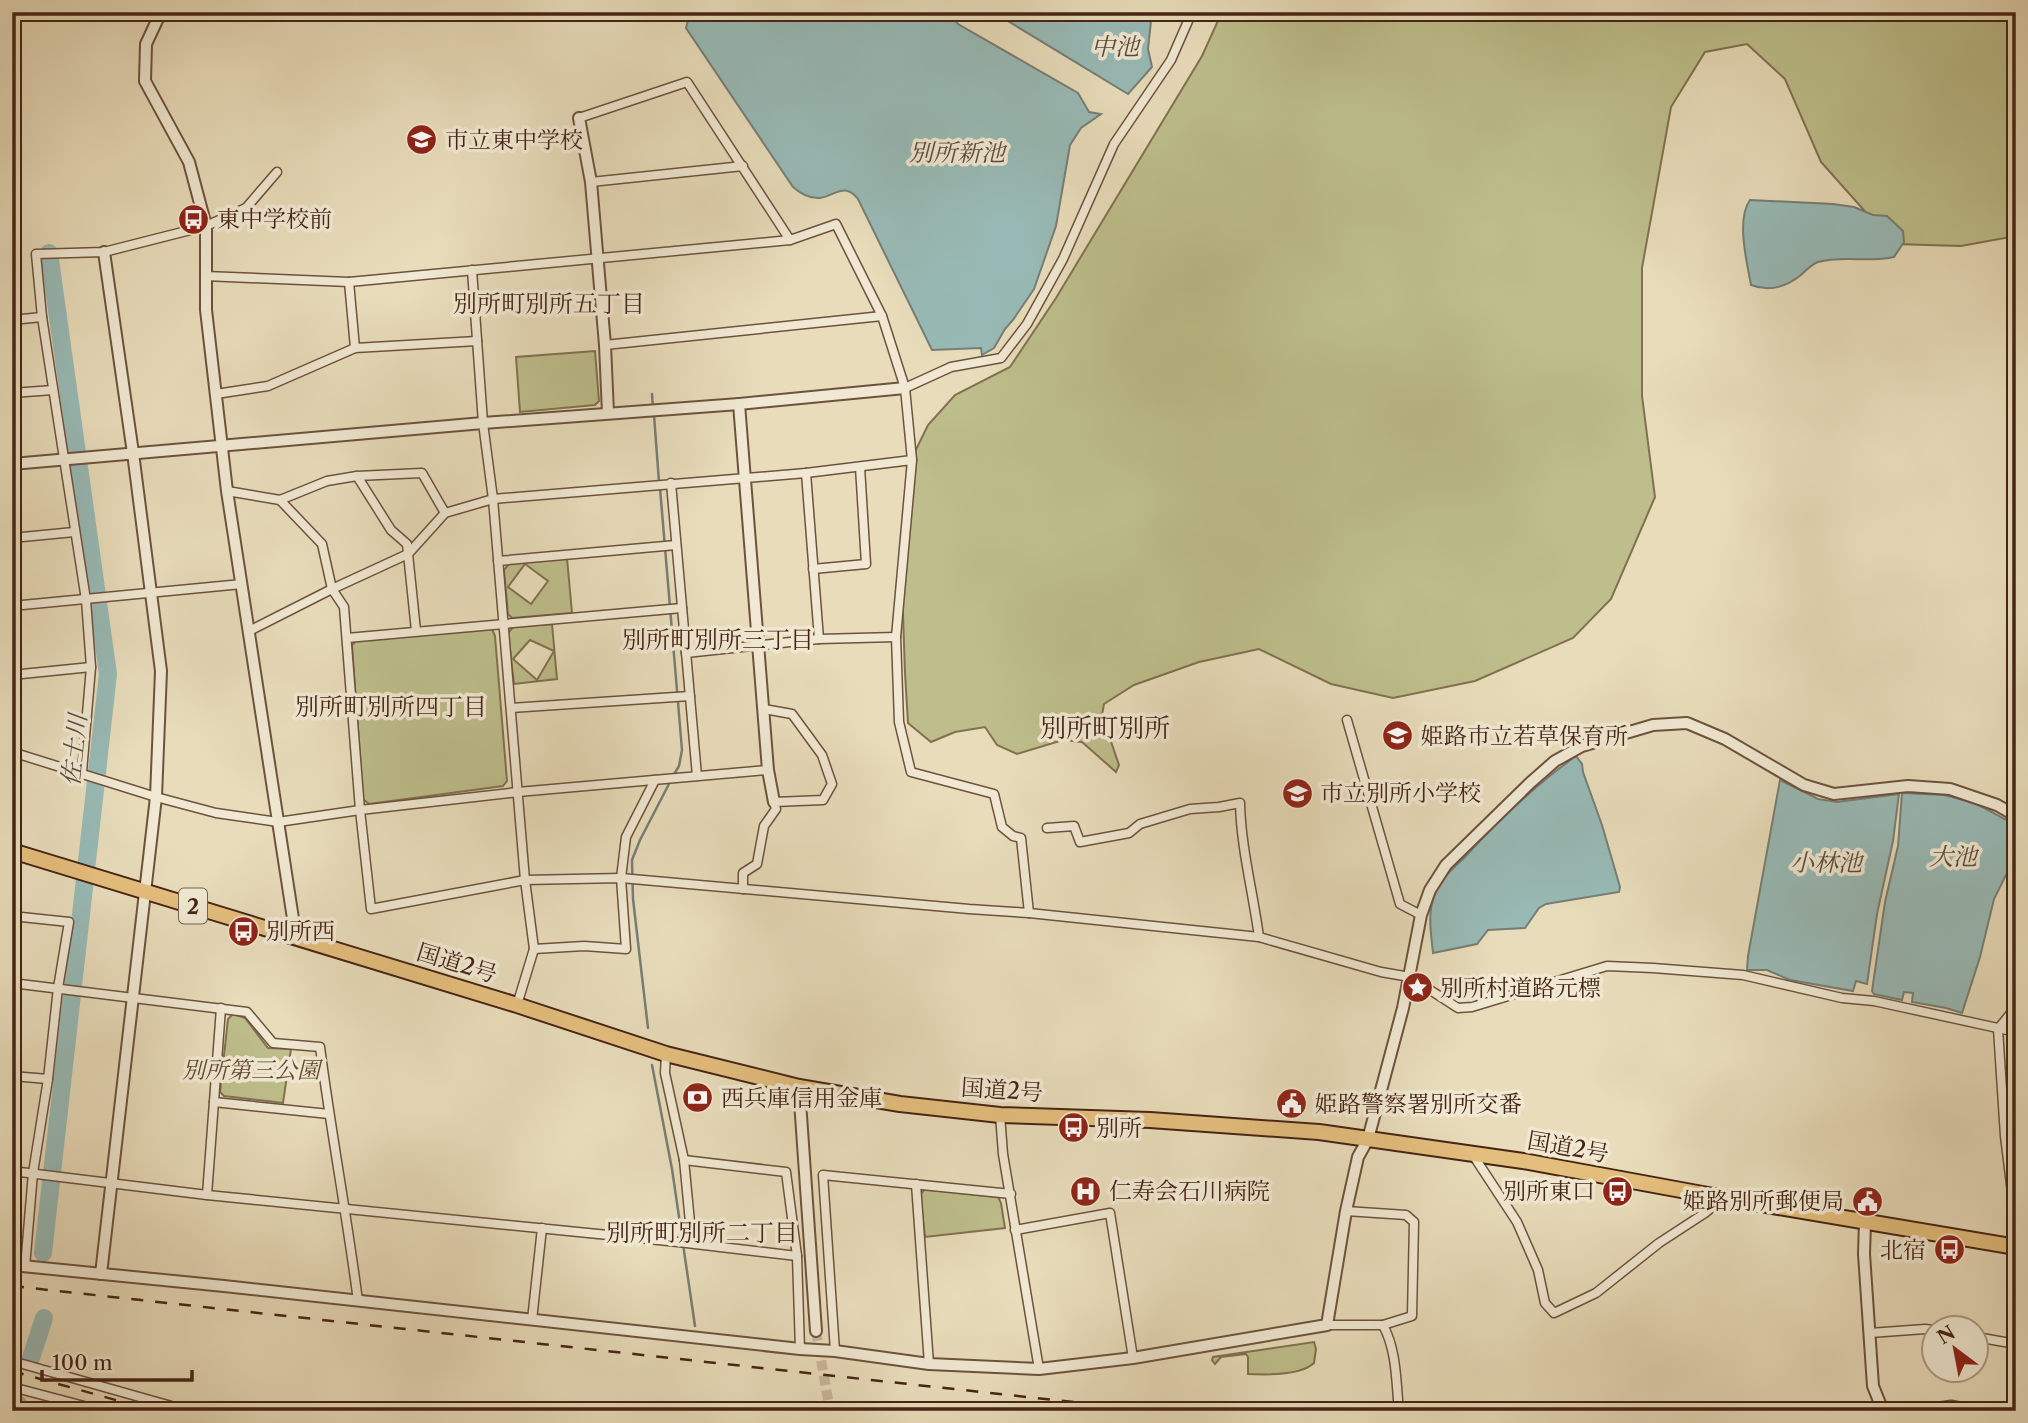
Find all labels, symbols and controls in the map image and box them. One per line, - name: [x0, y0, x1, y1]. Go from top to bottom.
- water label: 中池: [1091, 32, 1142, 61]
- school or university icon: 市立東中学校: [405, 123, 439, 157]
- place label: 市立東中学校: [445, 126, 583, 154]
- water label: 別所新池: [909, 138, 1008, 167]
- bus stop icon: 東中学校前: [177, 202, 211, 236]
- place label: 東中学校前: [217, 205, 332, 233]
- district label: 別所町別所五丁目: [453, 289, 645, 318]
- district label: 別所町別所三丁目: [622, 625, 814, 654]
- district label: 別所町別所四丁目: [295, 692, 487, 721]
- water label: 佐土川: [56, 710, 92, 787]
- district label: 別所町別所: [1040, 712, 1170, 744]
- school or university icon: 姫路市立若草保育所: [1381, 719, 1415, 753]
- place label: 姫路市立若草保育所: [1421, 722, 1628, 750]
- school or university icon: 市立別所小学校: [1280, 776, 1314, 810]
- place label: 市立別所小学校: [1320, 779, 1481, 807]
- water label: 大池: [1929, 842, 1980, 871]
- water label: 小林池: [1790, 848, 1865, 877]
- road number: 2: [179, 888, 207, 923]
- bus stop icon: 別所西: [226, 914, 260, 948]
- place label: 別所西: [266, 917, 335, 945]
- street label: 国道2号: [414, 938, 500, 988]
- place icon: 別所村道路元標: [1400, 971, 1434, 1005]
- place label: 別所村道路元標: [1440, 974, 1601, 1002]
- park label: 別所第三公園: [182, 1056, 324, 1084]
- street label: 国道2号: [960, 1073, 1044, 1107]
- bank icon: 西兵庫信用金庫: [681, 1081, 715, 1115]
- place label: 西兵庫信用金庫: [721, 1084, 882, 1112]
- public building icon: 姫路警察署別所交番: [1275, 1087, 1309, 1121]
- place label: 姫路警察署別所交番: [1315, 1090, 1522, 1118]
- bus stop icon: 別所: [1056, 1111, 1090, 1145]
- place label: 別所: [1096, 1114, 1142, 1142]
- street label: 国道2号: [1525, 1126, 1611, 1168]
- hospital icon: 仁寿会石川病院: [1069, 1174, 1103, 1208]
- bus stop icon: 別所東口: [1601, 1174, 1635, 1208]
- place label: 仁寿会石川病院: [1109, 1177, 1270, 1205]
- place label: 別所東口: [1503, 1177, 1595, 1205]
- public building icon: 姫路別所郵便局: [1850, 1184, 1884, 1218]
- place label: 姫路別所郵便局: [1683, 1187, 1844, 1215]
- district label: 別所町別所二丁目: [606, 1218, 798, 1247]
- bus stop icon: 北宿: [1932, 1233, 1966, 1267]
- place label: 北宿: [1880, 1236, 1926, 1264]
- north arrow: [1920, 1314, 1990, 1384]
- text: N: [1933, 1321, 1959, 1349]
- scale bar: [42, 1339, 192, 1383]
- text: 100 m: [52, 1350, 113, 1375]

